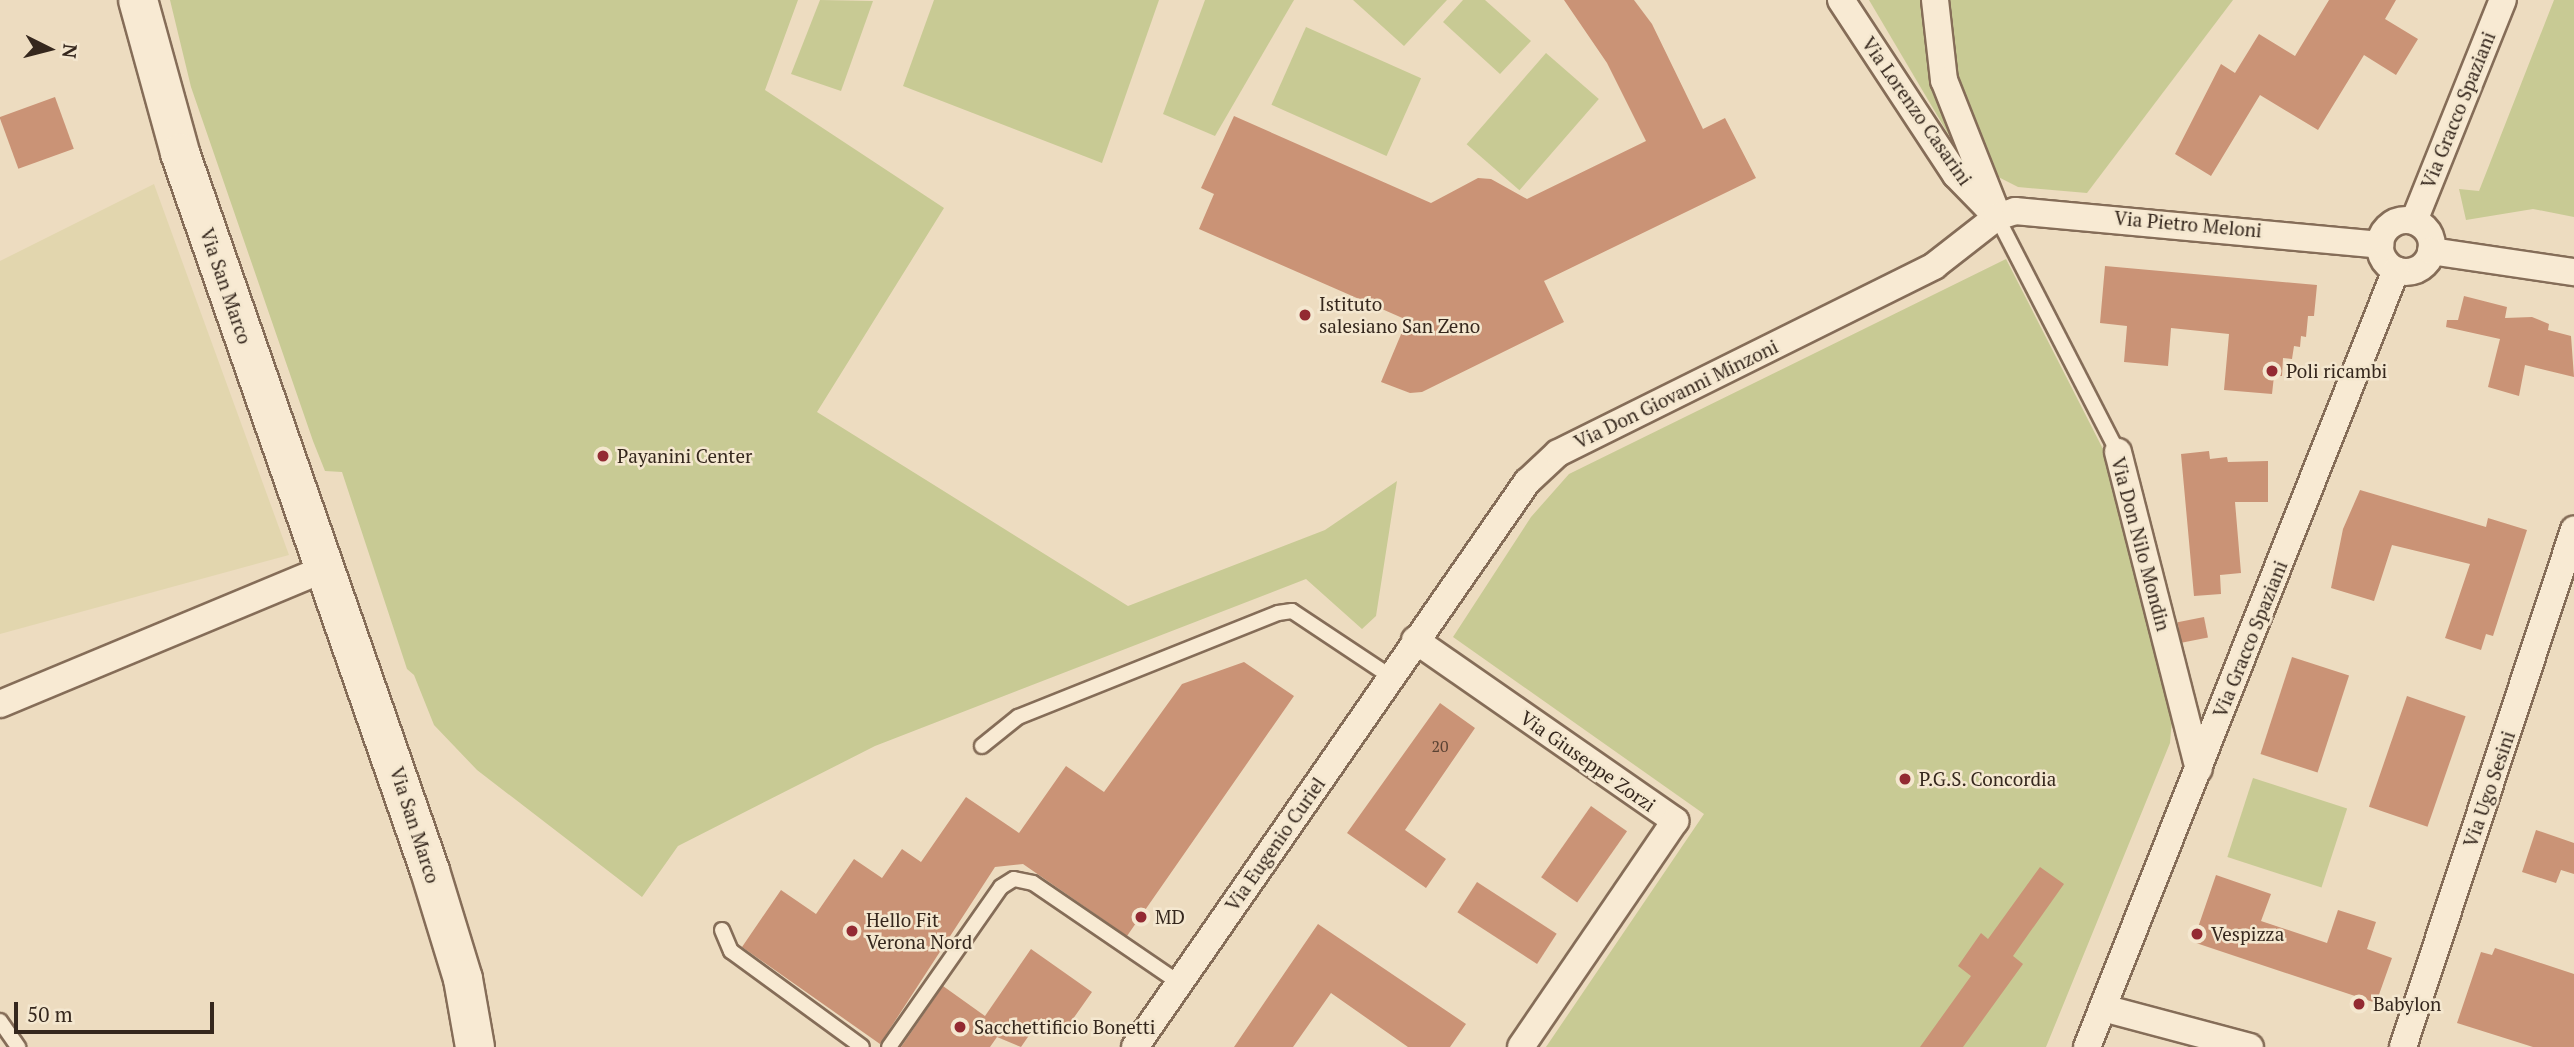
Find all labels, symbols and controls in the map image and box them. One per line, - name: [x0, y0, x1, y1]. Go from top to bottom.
- north arrow: [14, 14, 84, 84]
- street label: Via Gracco Spaziani: [2416, 28, 2500, 192]
- street label: Via Lorenzo Casarini: [1857, 32, 1977, 190]
- text: N: [57, 43, 84, 60]
- street label: Via Pietro Meloni: [2113, 206, 2263, 242]
- street label: Via San Marco: [196, 225, 256, 347]
- place label: Istituto salesiano San Zeno: [1319, 293, 1480, 337]
- marker: Istituto salesiano San Zeno: [1297, 307, 1313, 323]
- street label: Via Don Giovanni Minzoni: [1570, 335, 1782, 453]
- place label: Poli ricambi: [2286, 360, 2387, 382]
- marker: Poli ricambi: [2264, 363, 2280, 379]
- place label: Payanini Center: [617, 445, 752, 467]
- marker: Payanini Center: [595, 448, 611, 464]
- street label: Via Don Nilo Mondin: [2107, 455, 2175, 633]
- street label: Via Gracco Spaziani: [2208, 557, 2292, 721]
- street label: Via Giuseppe Zorzi: [1516, 706, 1660, 816]
- street label: Via Ugo Sesini: [2458, 728, 2520, 850]
- house number: 20: [1431, 736, 1449, 756]
- street label: Via San Marco: [385, 764, 445, 886]
- place label: P.G.S. Concordia: [1919, 768, 2057, 790]
- marker: P.G.S. Concordia: [1897, 771, 1913, 787]
- street label: Via Eugenio Curiel: [1220, 773, 1330, 915]
- place label: MD: [1155, 906, 1185, 928]
- place label: Hello Fit Verona Nord: [866, 909, 972, 953]
- marker: MD: [1133, 909, 1149, 925]
- marker: Hello Fit Verona Nord: [844, 923, 860, 939]
- place label: Vespizza: [2211, 923, 2284, 945]
- marker: Vespizza: [2189, 926, 2205, 942]
- scale bar: [18, 988, 217, 1032]
- place label: Babylon: [2373, 993, 2441, 1015]
- marker: Babylon: [2351, 996, 2367, 1012]
- text: 50 m: [27, 1000, 73, 1028]
- place label: Sacchettificio Bonetti: [974, 1016, 1156, 1038]
- marker: Sacchettificio Bonetti: [952, 1019, 968, 1035]

